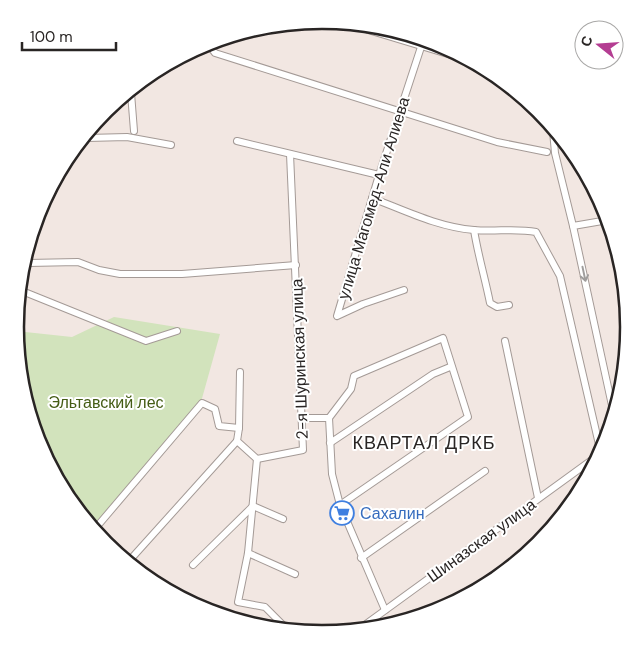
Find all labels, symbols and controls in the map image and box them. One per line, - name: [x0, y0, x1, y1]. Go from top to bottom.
- scale bar: [22, 20, 116, 52]
- north arrow: [574, 20, 624, 70]
- text: 100 m: [30, 27, 73, 47]
- text: С: [576, 34, 597, 49]
- street label: улица Магомед-Али Алиева: [333, 94, 414, 302]
- one-way arrow: [579, 265, 589, 281]
- street label: 2-я Шуринская улица: [286, 278, 313, 440]
- park label: Эльтавский лес: [48, 392, 164, 413]
- district label: КВАРТАЛ ДРКБ: [353, 431, 496, 455]
- street label: Шиназская улица: [423, 494, 540, 587]
- supermarket icon: Сахалин: [329, 500, 355, 526]
- place label: Сахалин: [360, 503, 424, 524]

